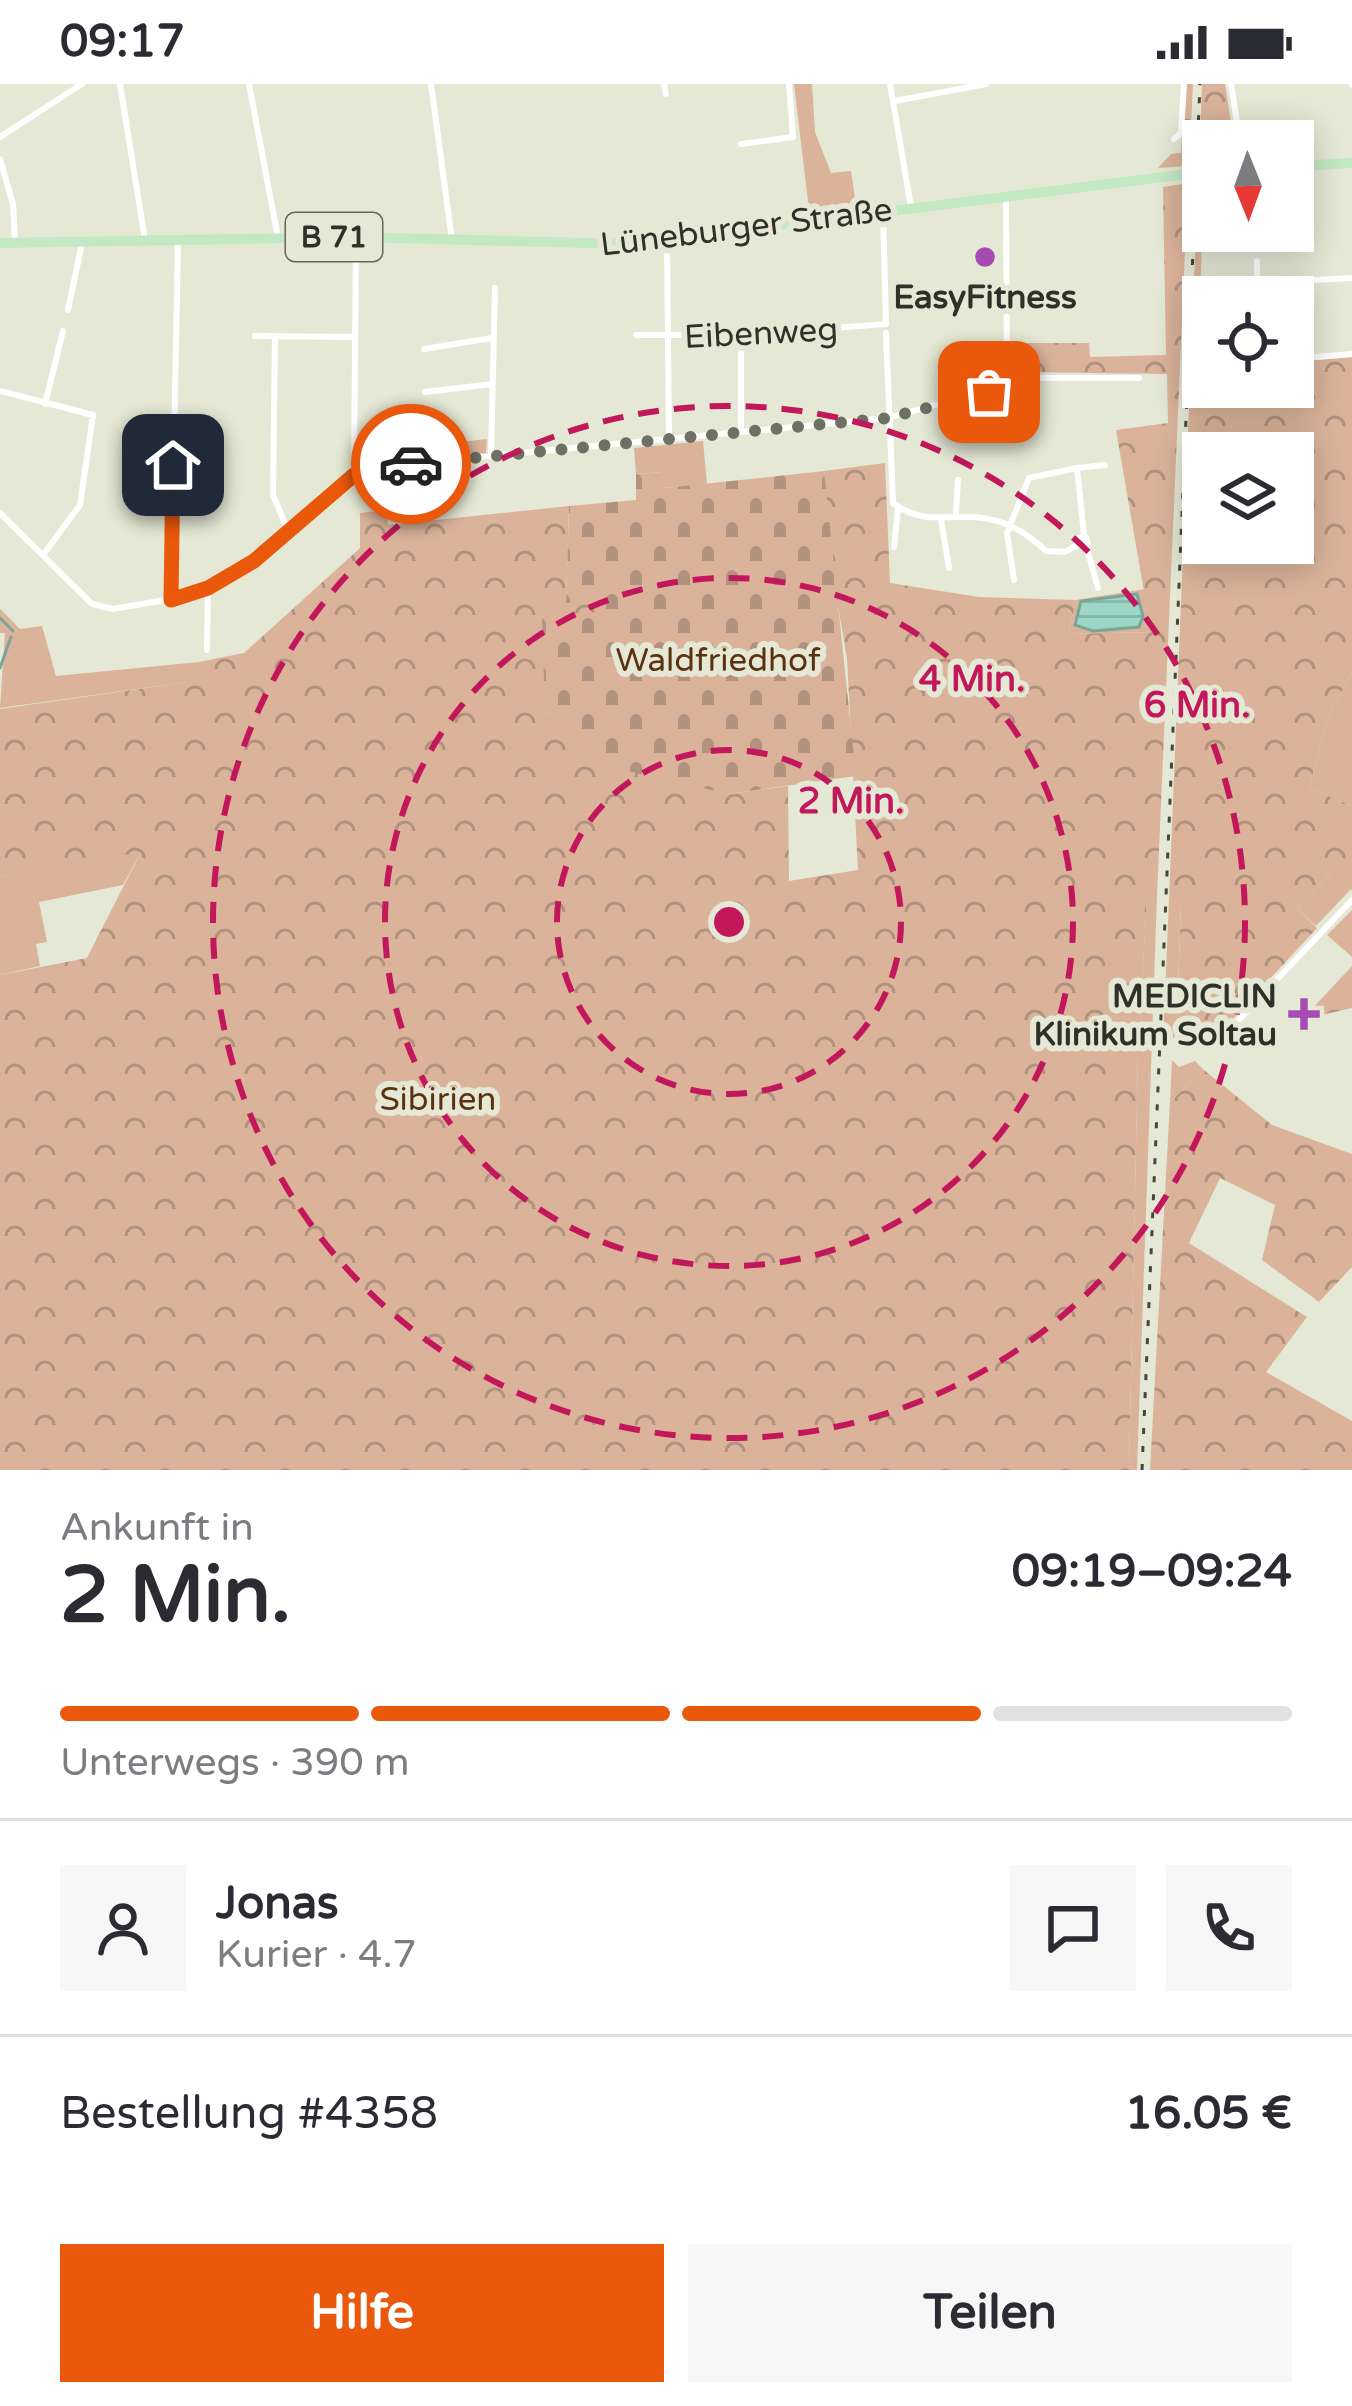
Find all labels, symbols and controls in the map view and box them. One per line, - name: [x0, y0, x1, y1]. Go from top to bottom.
- text: 09:17: [60, 15, 185, 69]
- north arrow: [1182, 120, 1314, 252]
- map controls: [1182, 120, 1314, 564]
- street label: Lüneburger Straße: [598, 190, 894, 265]
- road number: B 71: [286, 213, 382, 261]
- marker: EasyFitness: [972, 244, 998, 270]
- button: locate: [1182, 276, 1314, 408]
- place label: EasyFitness: [893, 278, 1077, 317]
- street label: Eibenweg: [683, 310, 839, 357]
- pin: [938, 341, 1040, 443]
- icon: bag: [956, 359, 1022, 425]
- courier: [351, 404, 471, 524]
- pin: [122, 414, 224, 516]
- icon: car: [378, 431, 444, 497]
- icon: home: [140, 432, 206, 498]
- button: layers: [1182, 432, 1314, 564]
- park label: Waldfriedhof: [615, 641, 821, 680]
- text: 4 Min.: [919, 658, 1025, 701]
- text: 6 Min.: [1144, 684, 1250, 727]
- text: 2 Min.: [798, 780, 904, 823]
- centre of rings: [708, 901, 750, 943]
- place label: MEDICLIN Klinikum Soltau: [1033, 977, 1277, 1054]
- marker: MEDICLIN Klinikum Soltau: [1288, 998, 1320, 1030]
- park label: Sibirien: [380, 1080, 496, 1119]
- text: Ankunft in: [60, 1504, 254, 1551]
- text: 09:19–09:24: [1012, 1545, 1292, 1599]
- text: 2 Min.: [60, 1549, 291, 1643]
- text: Unterwegs · 390 m: [60, 1739, 410, 1786]
- button: person: [60, 1865, 186, 1991]
- button: chat: [1010, 1865, 1136, 1991]
- button: phone: [1166, 1865, 1292, 1991]
- text: Jonas: [216, 1877, 339, 1931]
- text: Kurier · 4.7: [216, 1931, 417, 1978]
- text: Bestellung #4358: [60, 2087, 438, 2141]
- text: 16.05 €: [1125, 2087, 1292, 2141]
- button: Hilfe: [60, 2244, 664, 2382]
- button: Teilen: [688, 2244, 1292, 2382]

